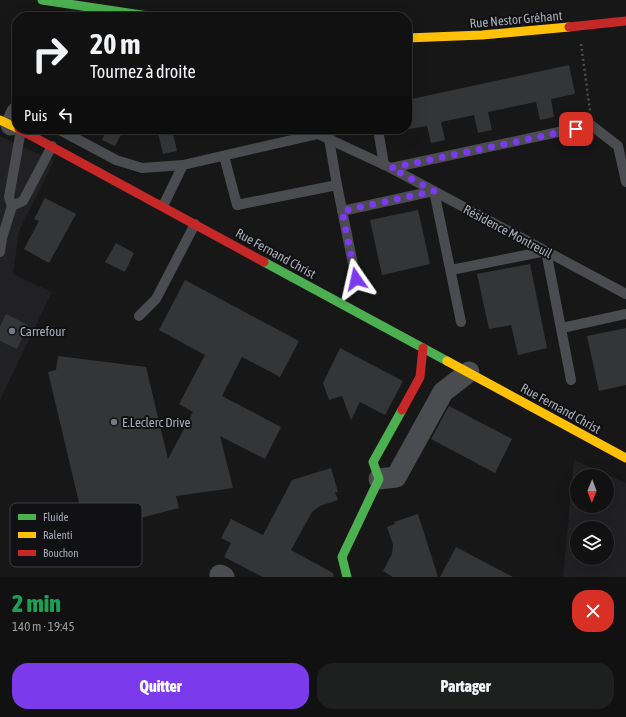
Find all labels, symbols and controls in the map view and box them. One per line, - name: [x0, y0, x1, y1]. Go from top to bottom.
- street label: Rue Nestor Gréhant: [469, 8, 563, 31]
- icon: right: [24, 28, 76, 80]
- text: 20 m: [90, 28, 140, 60]
- text: Tournez à droite: [90, 61, 196, 82]
- icon: left: [55, 104, 77, 126]
- text: Puis: [24, 107, 47, 124]
- pin: [559, 112, 593, 146]
- icon: arrive: [565, 118, 587, 140]
- street label: Résidence Montreuil: [461, 202, 555, 261]
- street label: Rue Fernand Christ: [233, 225, 319, 282]
- position arrow: [335, 258, 377, 300]
- place label: Carrefour: [20, 324, 65, 339]
- marker: Carrefour: [7, 326, 17, 336]
- street label: Rue Fernand Christ: [518, 380, 604, 437]
- place label: E.Leclerc Drive: [122, 415, 191, 430]
- marker: E.Leclerc Drive: [109, 417, 119, 427]
- north arrow: [570, 469, 614, 513]
- map controls: [570, 469, 614, 565]
- legend: [10, 503, 142, 567]
- text: Fluide: [43, 511, 68, 523]
- button: layers: [570, 521, 614, 565]
- text: Ralenti: [43, 529, 72, 541]
- text: Bouchon: [43, 547, 79, 559]
- text: 2 min: [12, 590, 61, 617]
- button: close: [572, 590, 614, 632]
- text: 140 m · 19:45: [12, 619, 75, 634]
- button: Quitter: [12, 663, 309, 709]
- button: Partager: [317, 663, 614, 709]

